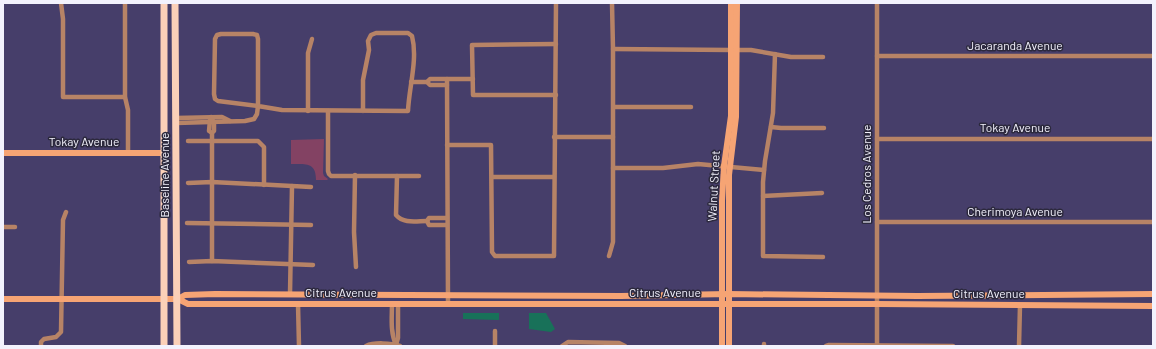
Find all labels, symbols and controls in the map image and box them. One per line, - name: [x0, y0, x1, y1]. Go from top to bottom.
- street label: Jacaranda Avenue: [967, 38, 1063, 52]
- street label: Tokay Avenue: [980, 120, 1050, 134]
- street label: Los Cedros Avenue: [859, 125, 873, 223]
- street label: Baseline Avenue: [157, 133, 171, 217]
- street label: Tokay Avenue: [49, 134, 119, 148]
- street label: Walnut Street: [704, 150, 722, 222]
- street label: Cherimoya Avenue: [967, 204, 1063, 218]
- street label: Citrus Avenue: [305, 285, 377, 299]
- street label: Citrus Avenue: [629, 285, 701, 299]
- street label: Citrus Avenue: [953, 286, 1025, 300]

